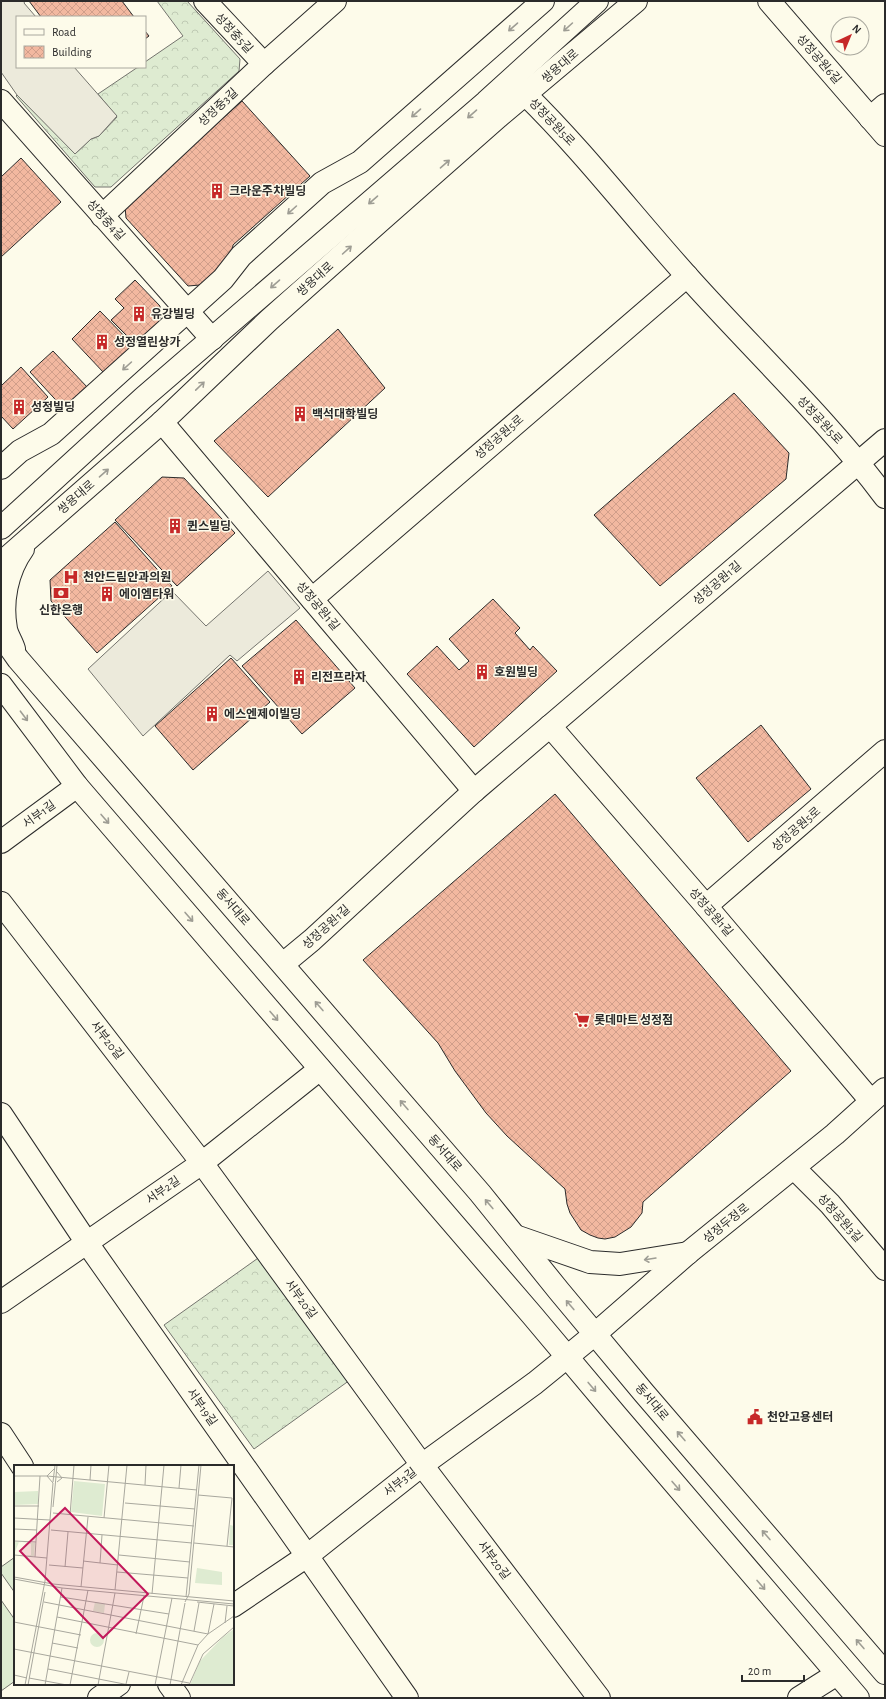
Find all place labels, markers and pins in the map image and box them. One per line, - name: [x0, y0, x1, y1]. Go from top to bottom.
- building icon: 크라운주차빌딩: [208, 182, 226, 200]
- place label: 크라운주차빌딩: [229, 185, 306, 197]
- building icon: 유강빌딩: [130, 305, 148, 323]
- place label: 유강빌딩: [151, 308, 195, 320]
- building icon: 성정열린상가: [93, 333, 111, 351]
- place label: 성정열린상가: [114, 336, 180, 348]
- building icon: 성정빌딩: [10, 398, 28, 416]
- place label: 성정빌딩: [31, 401, 75, 413]
- building icon: 백석대학빌딩: [291, 405, 309, 423]
- place label: 백석대학빌딩: [312, 407, 378, 420]
- building icon: 퀸스빌딩: [166, 517, 184, 535]
- place label: 퀸스빌딩: [187, 520, 231, 532]
- hospital icon: 천안드림안과의원: [62, 568, 80, 586]
- place label: 천안드림안과의원: [83, 570, 171, 583]
- bank icon: 신한은행: [52, 584, 70, 602]
- building icon: 에이엠타워: [98, 585, 116, 603]
- place label: 에이엠타워: [119, 588, 174, 600]
- place label: 신한은행: [39, 603, 83, 616]
- building icon: 호원빌딩: [473, 663, 491, 681]
- place label: 호원빌딩: [494, 666, 538, 678]
- building icon: 리전프라자: [290, 668, 308, 686]
- place label: 리전프라자: [311, 671, 366, 683]
- building icon: 에스엔제이빌딩: [203, 705, 221, 723]
- place label: 에스엔제이빌딩: [224, 708, 301, 720]
- supermarket icon: 롯데마트 성정점: [573, 1011, 591, 1029]
- place label: 롯데마트 성정점: [594, 1014, 673, 1026]
- public building icon: 천안고용센터: [746, 1408, 764, 1426]
- place label: 천안고용센터: [767, 1410, 833, 1423]

